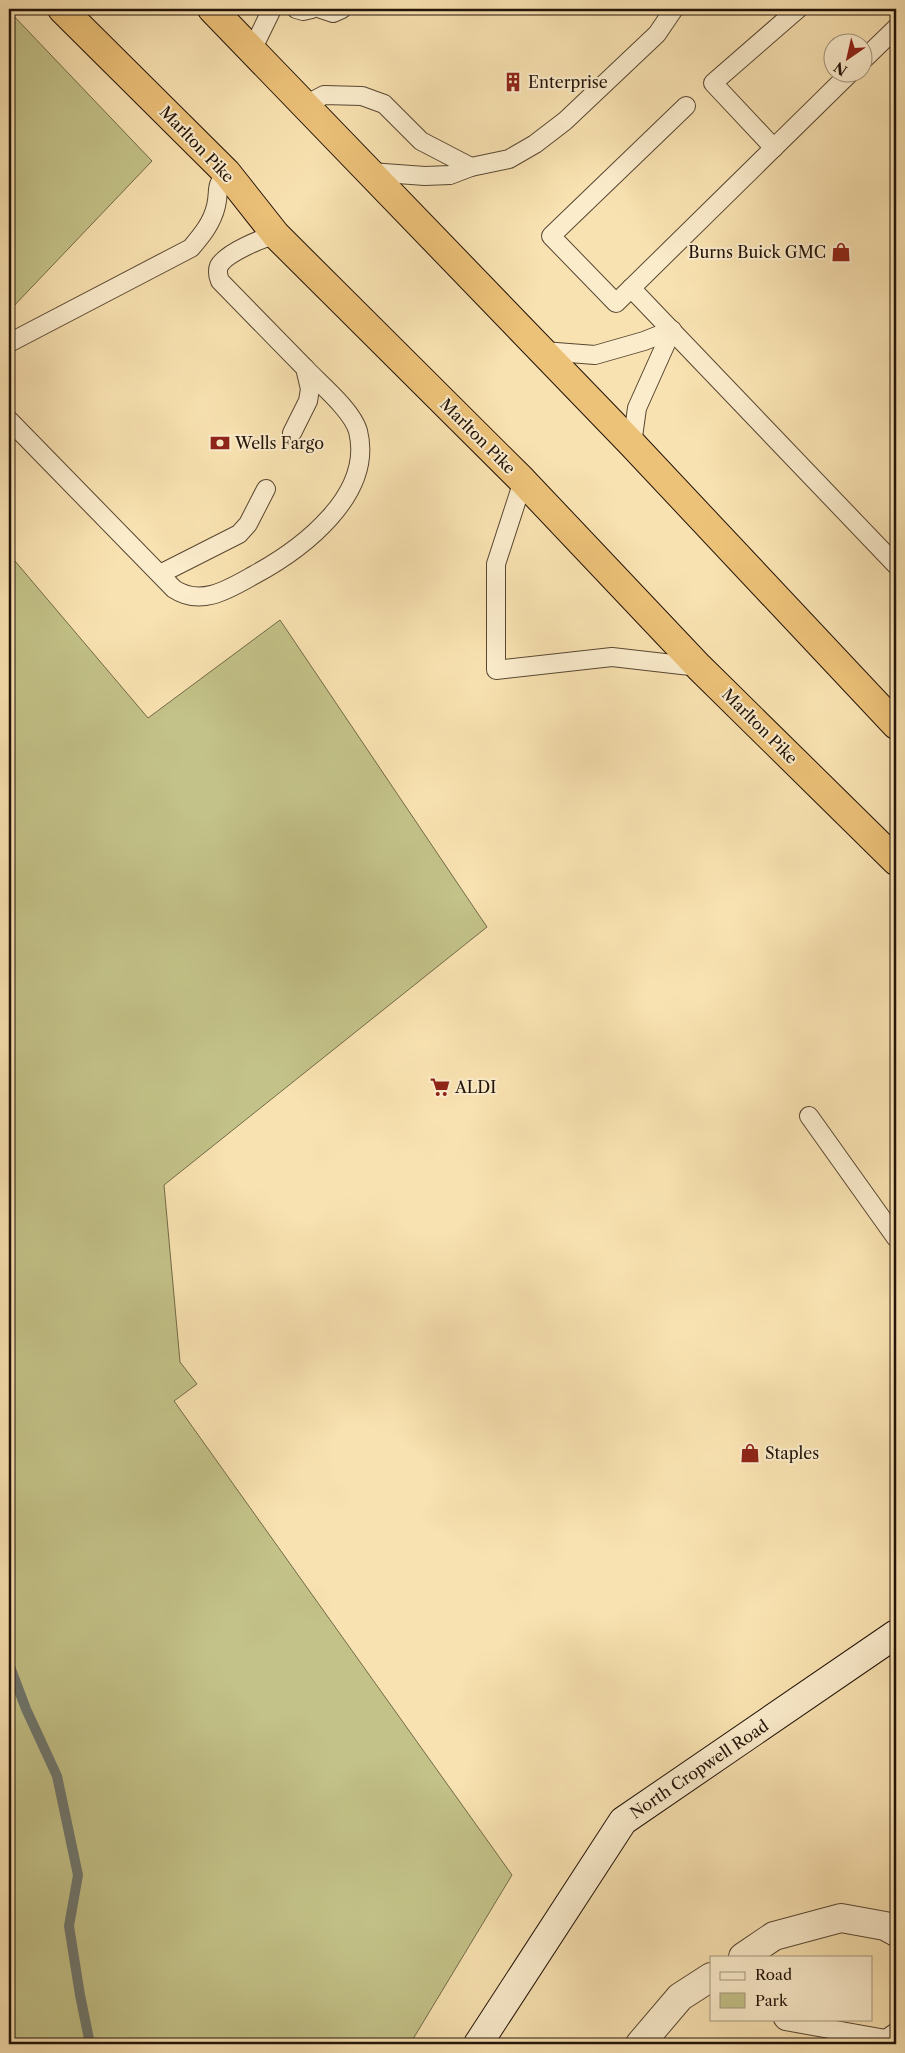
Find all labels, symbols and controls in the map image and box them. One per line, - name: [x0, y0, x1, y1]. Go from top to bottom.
- north arrow: [822, 32, 872, 82]
- text: N: [831, 58, 851, 80]
- building icon: Enterprise: [502, 71, 524, 93]
- place label: Enterprise: [528, 72, 608, 92]
- street label: Marlton Pike: [156, 102, 239, 186]
- shop icon: Burns Buick GMC: [830, 241, 852, 263]
- place label: Burns Buick GMC: [688, 242, 826, 262]
- street label: Marlton Pike: [436, 394, 520, 478]
- bank icon: Wells Fargo: [209, 432, 231, 454]
- place label: Wells Fargo: [234, 433, 324, 453]
- street label: Marlton Pike: [718, 684, 802, 768]
- supermarket icon: ALDI: [429, 1076, 451, 1098]
- place label: ALDI: [454, 1077, 496, 1097]
- shop icon: Staples: [739, 1442, 761, 1464]
- place label: Staples: [765, 1443, 819, 1463]
- street label: North Cropwell Road: [626, 1715, 772, 1823]
- legend: [710, 1956, 872, 2020]
- text: Road: [755, 1965, 792, 1984]
- text: Park: [755, 1991, 789, 2010]

